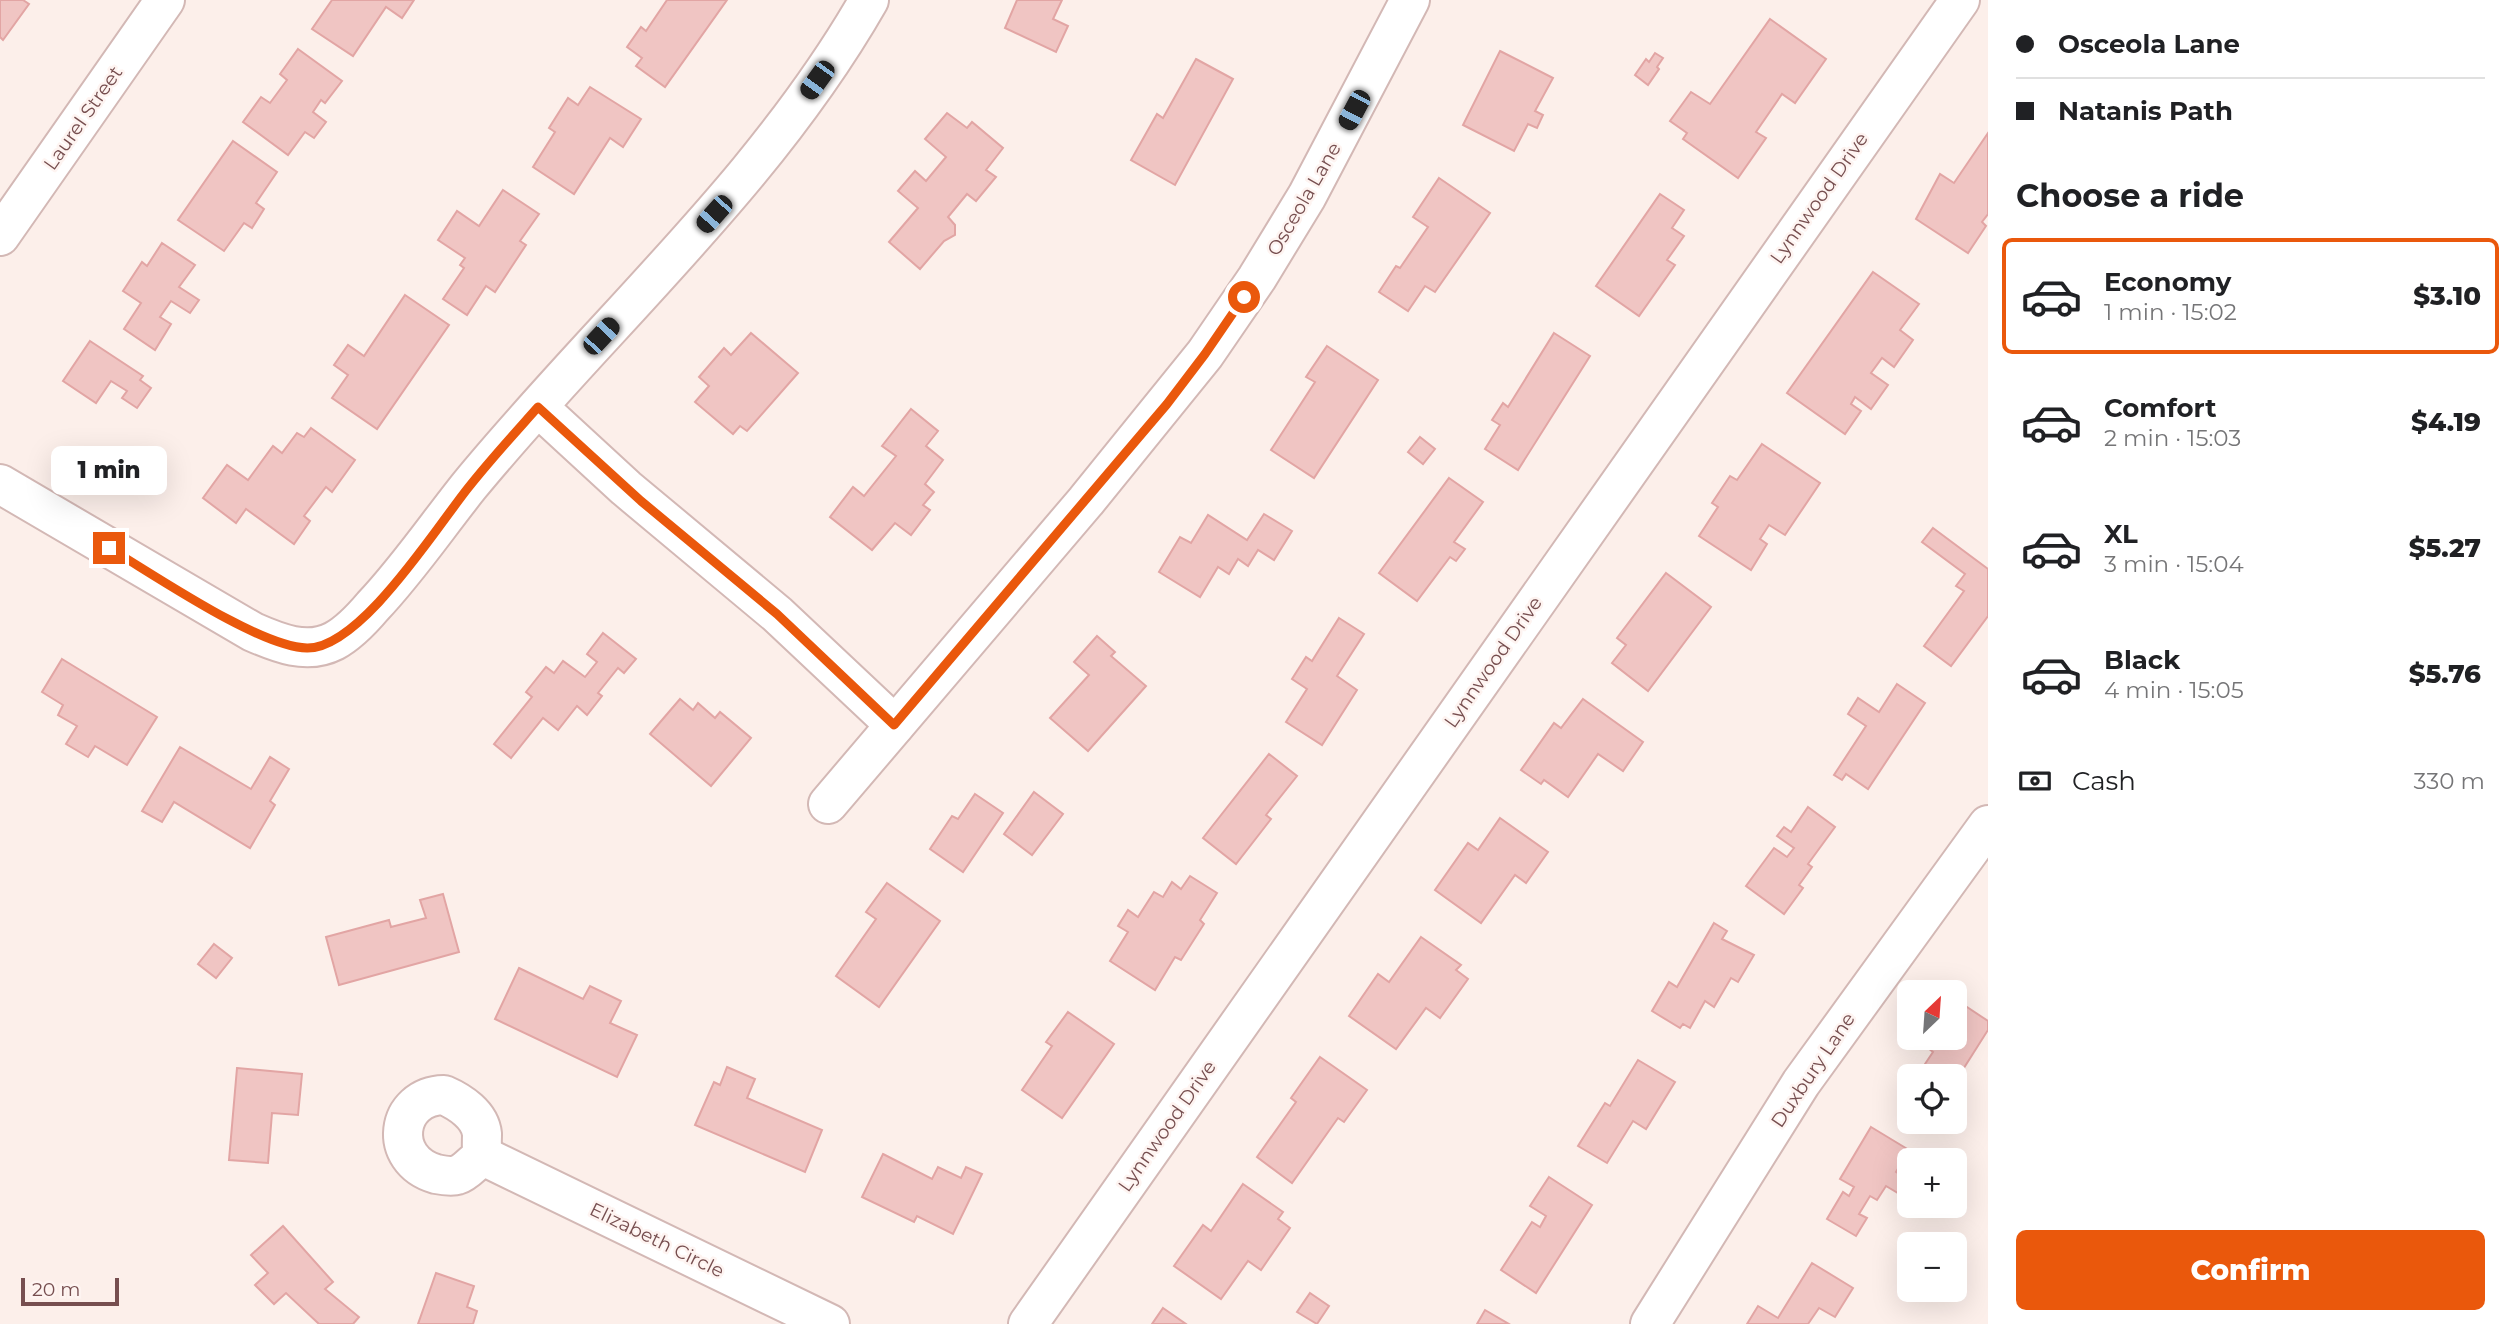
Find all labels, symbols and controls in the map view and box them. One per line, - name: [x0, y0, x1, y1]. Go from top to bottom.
- text: Osceola Lane: [2058, 28, 2240, 60]
- car: [797, 57, 838, 103]
- street label: Laurel Street: [39, 61, 127, 174]
- car: [1335, 87, 1374, 133]
- text: Natanis Path: [2058, 95, 2233, 127]
- street label: Lynnwood Drive: [1765, 128, 1873, 268]
- street label: Osceola Lane: [1262, 138, 1346, 260]
- text: Choose a ride: [2016, 176, 2244, 215]
- car: [693, 191, 736, 237]
- icon: car: [2020, 265, 2083, 328]
- text: Economy: [2104, 266, 2231, 298]
- text: $3.10: [2413, 280, 2481, 312]
- route start: [1228, 281, 1260, 313]
- text: 1 min · 15:02: [2104, 298, 2237, 326]
- car: [579, 313, 624, 359]
- icon: car: [2020, 391, 2083, 454]
- text: Comfort: [2104, 392, 2216, 424]
- text: $4.19: [2411, 406, 2481, 438]
- text: 2 min · 15:03: [2104, 424, 2241, 452]
- callout: 1 min: [51, 447, 167, 496]
- text: 1 min: [77, 456, 141, 484]
- icon: car: [2020, 517, 2083, 580]
- text: XL: [2104, 518, 2138, 550]
- route end: [93, 532, 125, 564]
- text: $5.27: [2409, 532, 2481, 564]
- text: 3 min · 15:04: [2104, 550, 2244, 578]
- street label: Lynnwood Drive: [1439, 592, 1547, 732]
- icon: car: [2020, 643, 2083, 706]
- text: Black: [2104, 644, 2180, 676]
- text: $5.76: [2409, 658, 2481, 690]
- text: 4 min · 15:05: [2104, 676, 2244, 704]
- icon: cash: [2016, 762, 2054, 800]
- text: Cash: [2072, 765, 2136, 797]
- text: 330 m: [2414, 767, 2485, 795]
- north arrow: [1897, 980, 1967, 1050]
- map controls: [1897, 980, 1967, 1302]
- street label: Duxbury Lane: [1766, 1008, 1860, 1132]
- street label: Lynnwood Drive: [1113, 1056, 1221, 1196]
- button: locate: [1897, 1064, 1967, 1134]
- button: +: [1897, 1148, 1967, 1218]
- street label: Elizabeth Circle: [586, 1197, 728, 1283]
- button: Confirm: [2016, 1230, 2485, 1310]
- button: −: [1897, 1232, 1967, 1302]
- scale bar: [21, 1275, 119, 1307]
- text: 20 m: [32, 1278, 80, 1301]

